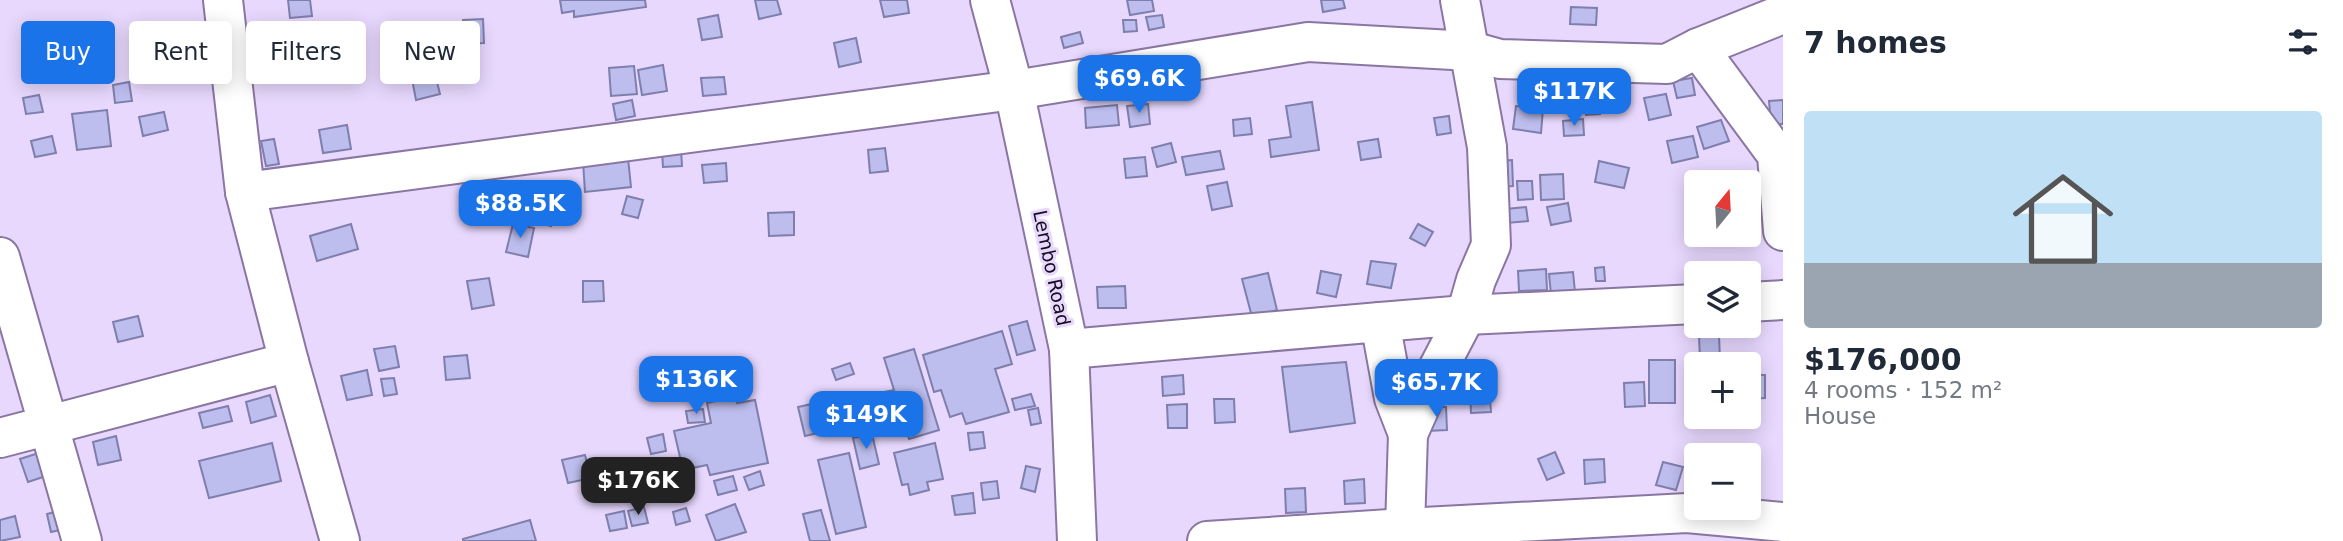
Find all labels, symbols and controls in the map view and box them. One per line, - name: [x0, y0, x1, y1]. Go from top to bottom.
- chip: Buy: [21, 21, 115, 84]
- chip: Rent: [129, 21, 232, 84]
- chip: Filters: [246, 21, 366, 84]
- chip: New: [380, 21, 480, 84]
- icon: filters: [2284, 23, 2322, 61]
- text: 7 homes: [1804, 25, 1947, 60]
- pin: $69.6K: [1082, 55, 1196, 115]
- text: $69.6K: [1094, 65, 1184, 91]
- pin: $117K: [1525, 68, 1623, 128]
- text: $117K: [1533, 78, 1615, 104]
- icon: home: [2000, 156, 2126, 282]
- north arrow: [1684, 170, 1760, 247]
- map controls: [1684, 170, 1761, 520]
- pin: $88.5K: [463, 180, 577, 240]
- text: $88.5K: [475, 190, 565, 216]
- street label: Lembo Road: [1029, 208, 1075, 328]
- button: layers: [1684, 261, 1761, 338]
- text: $176,000: [1804, 342, 1962, 377]
- button: +: [1684, 352, 1761, 429]
- pin: $136K: [647, 356, 745, 416]
- pin: $65.7K: [1379, 360, 1493, 419]
- text: $136K: [655, 366, 737, 392]
- text: $65.7K: [1391, 369, 1481, 395]
- text: 4 rooms · 152 m²: [1804, 377, 2002, 403]
- pin: $149K: [817, 392, 915, 451]
- text: $149K: [825, 401, 907, 427]
- text: House: [1804, 403, 1876, 429]
- button: −: [1684, 443, 1761, 520]
- pin: $176K: [589, 458, 687, 517]
- text: $176K: [597, 467, 679, 493]

